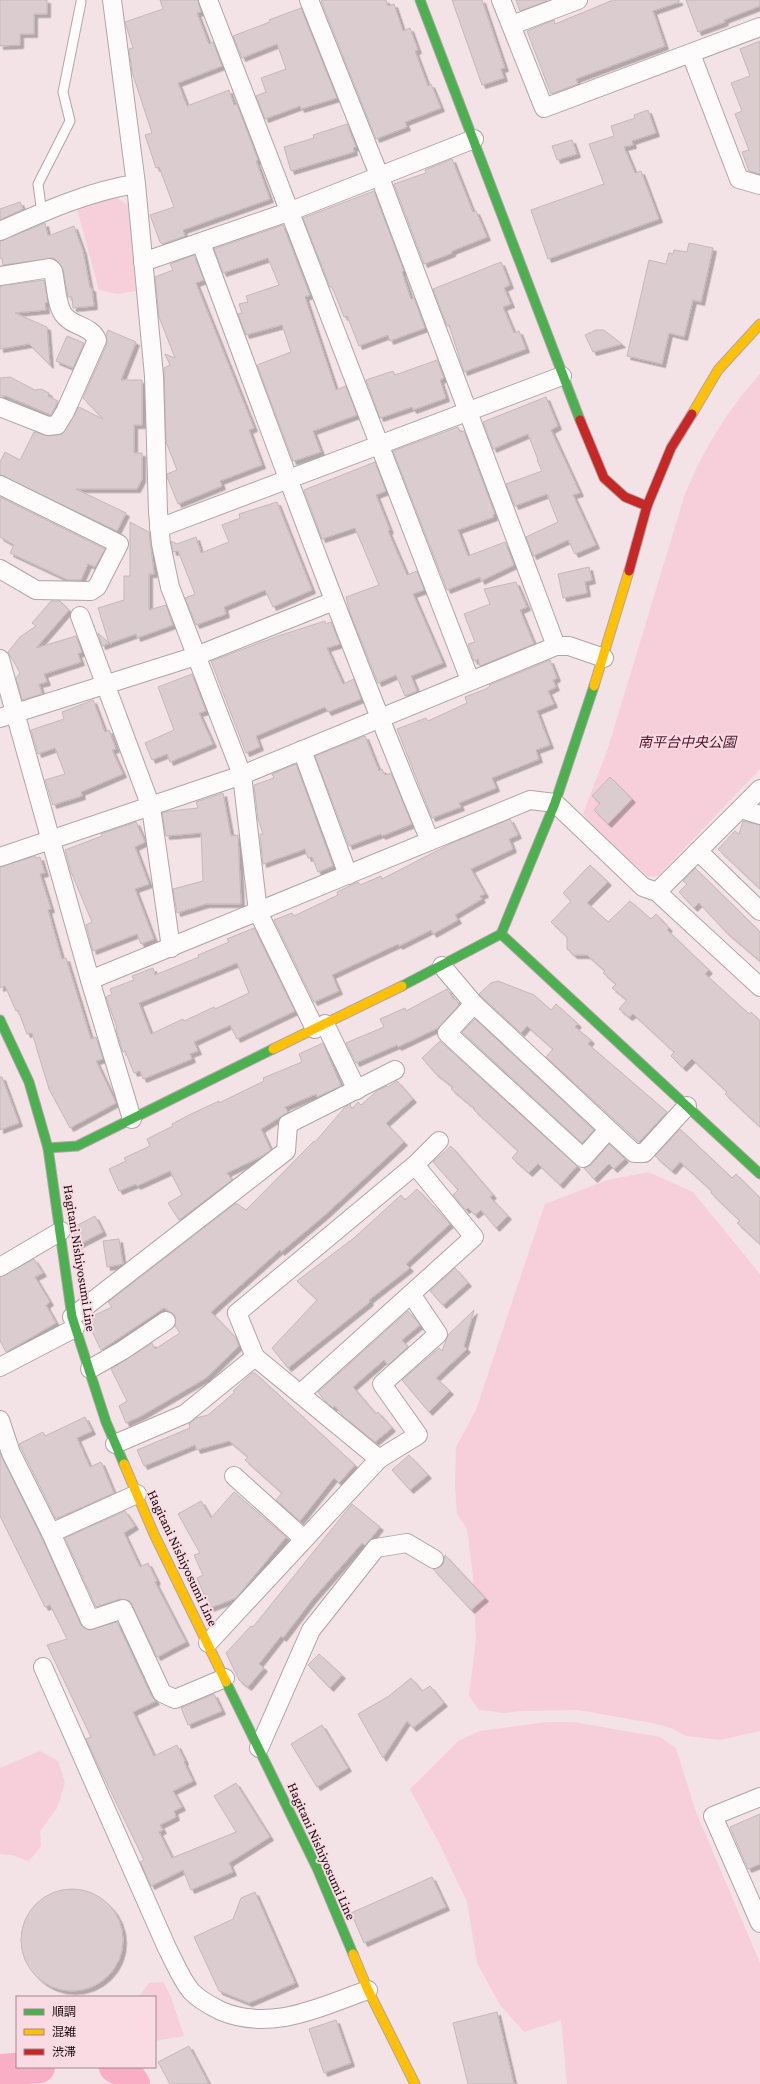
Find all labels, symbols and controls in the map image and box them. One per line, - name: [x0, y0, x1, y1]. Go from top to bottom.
- park label: 南平台中央公園: [638, 734, 738, 750]
- street label: Hagitani Nishiyosumi Line: [60, 1183, 100, 1333]
- street label: Hagitani Nishiyosumi Line: [144, 1487, 222, 1629]
- street label: Hagitani Nishiyosumi Line: [284, 1780, 360, 1922]
- legend: [16, 1996, 156, 2068]
- text: 順調: [52, 2005, 76, 2019]
- text: 混雑: [52, 2025, 76, 2039]
- text: 渋滞: [52, 2045, 76, 2059]

